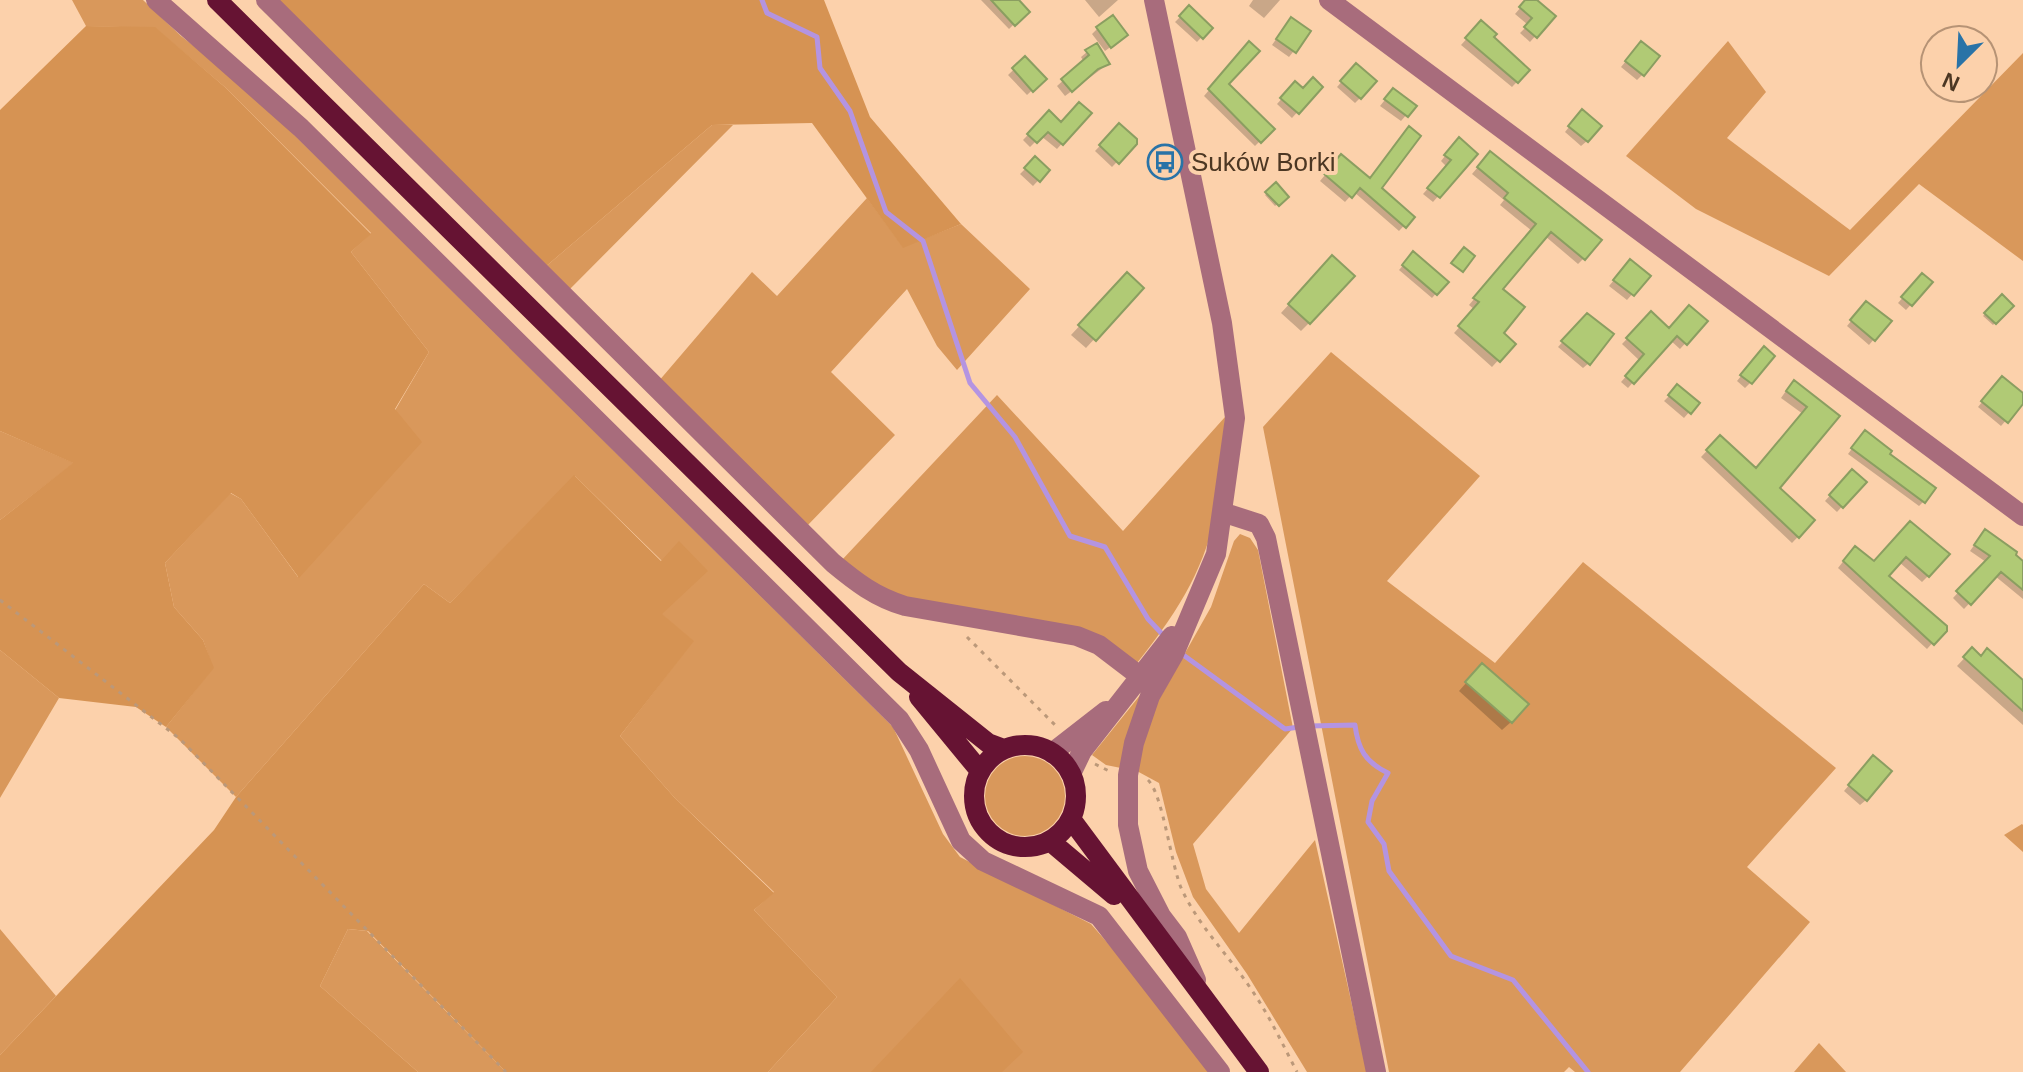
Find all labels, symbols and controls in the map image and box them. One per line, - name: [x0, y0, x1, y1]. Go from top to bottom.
- north arrow: [1919, 24, 1999, 104]
- text: N: [1939, 67, 1963, 96]
- bus stop icon: Suków Borki: [1146, 143, 1184, 181]
- place label: Suków Borki: [1191, 147, 1336, 177]

